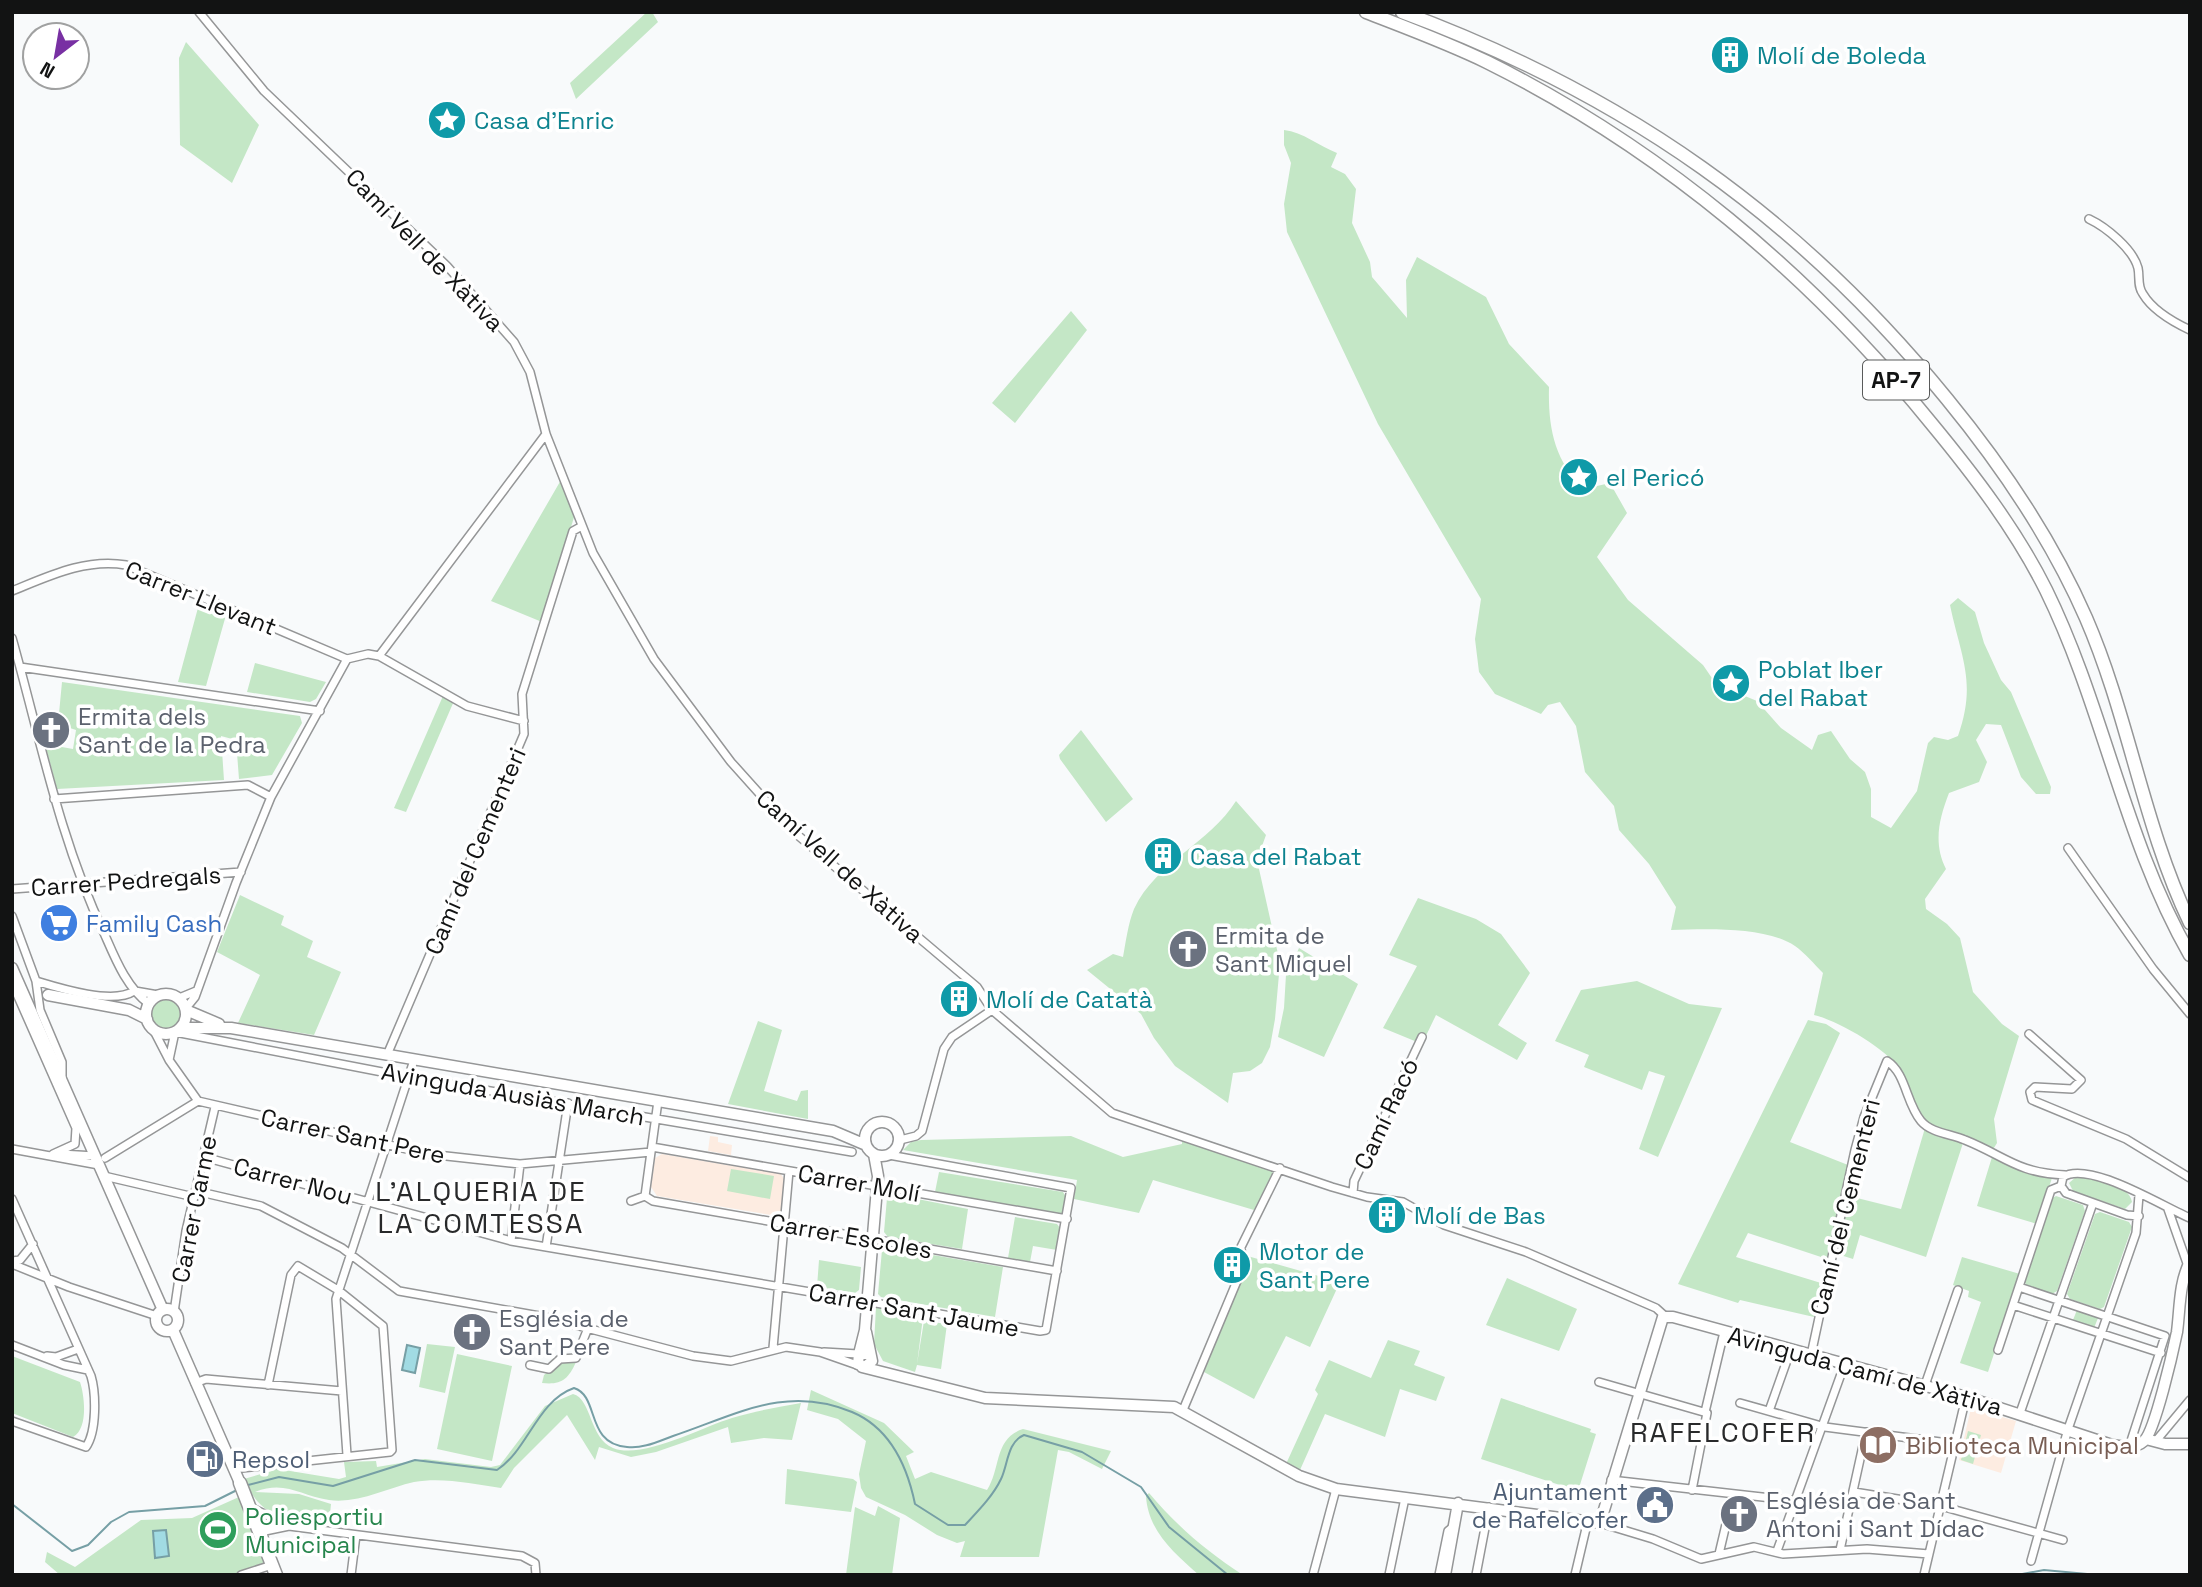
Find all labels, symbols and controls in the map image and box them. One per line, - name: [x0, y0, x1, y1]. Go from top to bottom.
- north arrow: [21, 21, 91, 91]
- building icon: Molí de Boleda: [1709, 34, 1751, 76]
- place label: Molí de Boleda: [1757, 40, 1927, 71]
- text: N: [36, 56, 59, 84]
- place icon: Casa d'Enric: [426, 99, 468, 141]
- place label: Casa d'Enric: [474, 105, 615, 136]
- street label: Camí Vell de Xàtiva: [339, 162, 511, 338]
- road number: AP-7: [1863, 360, 1929, 400]
- place icon: el Pericó: [1558, 456, 1600, 498]
- place label: el Pericó: [1606, 462, 1705, 493]
- street label: Carrer Llevant: [121, 554, 281, 642]
- place label: Poblat Iber del Rabat: [1758, 654, 1883, 713]
- place icon: Poblat Iber del Rabat: [1710, 662, 1752, 704]
- place label: Ermita dels Sant de la Pedra: [78, 701, 266, 760]
- church icon: Ermita dels Sant de la Pedra: [30, 709, 72, 751]
- street label: Camí del Cementeri: [417, 743, 533, 959]
- street label: Camí Vell de Xàtiva: [750, 783, 930, 950]
- building icon: Casa del Rabat: [1142, 835, 1184, 877]
- place label: Casa del Rabat: [1190, 841, 1362, 872]
- street label: Carrer Pedregals: [30, 859, 222, 903]
- supermarket icon: Family Cash: [38, 902, 80, 944]
- place label: Family Cash: [86, 908, 222, 939]
- place label: Ermita de Sant Miquel: [1215, 920, 1352, 979]
- church icon: Ermita de Sant Miquel: [1167, 928, 1209, 970]
- building icon: Molí de Catatà: [938, 978, 980, 1020]
- place label: Molí de Catatà: [986, 984, 1153, 1015]
- street label: Camí Racó: [1347, 1053, 1425, 1175]
- street label: Avinguda Ausiàs March: [379, 1056, 647, 1132]
- street label: Camí del Cementeri: [1803, 1095, 1887, 1319]
- street label: Carrer Sant Pere: [258, 1101, 448, 1171]
- street label: Carrer Carme: [165, 1133, 223, 1285]
- street label: Carrer Nou: [230, 1150, 356, 1212]
- street label: Carrer Molí: [795, 1157, 923, 1209]
- district label: L'ALQUERIA DE LA COMTESSA: [375, 1173, 587, 1241]
- building icon: Molí de Bas: [1366, 1194, 1408, 1236]
- place label: Molí de Bas: [1414, 1200, 1546, 1231]
- street label: Carrer Escoles: [767, 1206, 935, 1266]
- place label: Motor de Sant Pere: [1259, 1236, 1370, 1295]
- building icon: Motor de Sant Pere: [1211, 1244, 1253, 1286]
- street label: Carrer Sant Jaume: [806, 1276, 1022, 1344]
- place label: Església de Sant Pere: [499, 1303, 629, 1362]
- church icon: Església de Sant Pere: [451, 1311, 493, 1353]
- street label: Avinguda Camí de Xàtiva: [1724, 1319, 2006, 1423]
- district label: RAFELCOFER: [1630, 1414, 1816, 1450]
- library icon: Biblioteca Municipal: [1857, 1424, 1899, 1466]
- place label: Biblioteca Municipal: [1905, 1430, 2139, 1461]
- fuel station icon: Repsol: [184, 1438, 226, 1480]
- place label: Repsol: [232, 1444, 310, 1475]
- place label: Ajuntament de Rafelcofer: [1472, 1476, 1628, 1535]
- public building icon: Ajuntament de Rafelcofer: [1634, 1484, 1676, 1526]
- place label: Església de Sant Antoni i Sant Dídac: [1766, 1485, 1985, 1544]
- church icon: Església de Sant Antoni i Sant Dídac: [1718, 1493, 1760, 1535]
- place label: Poliesportiu Municipal: [245, 1501, 383, 1560]
- sports icon: Poliesportiu Municipal: [197, 1509, 239, 1551]

